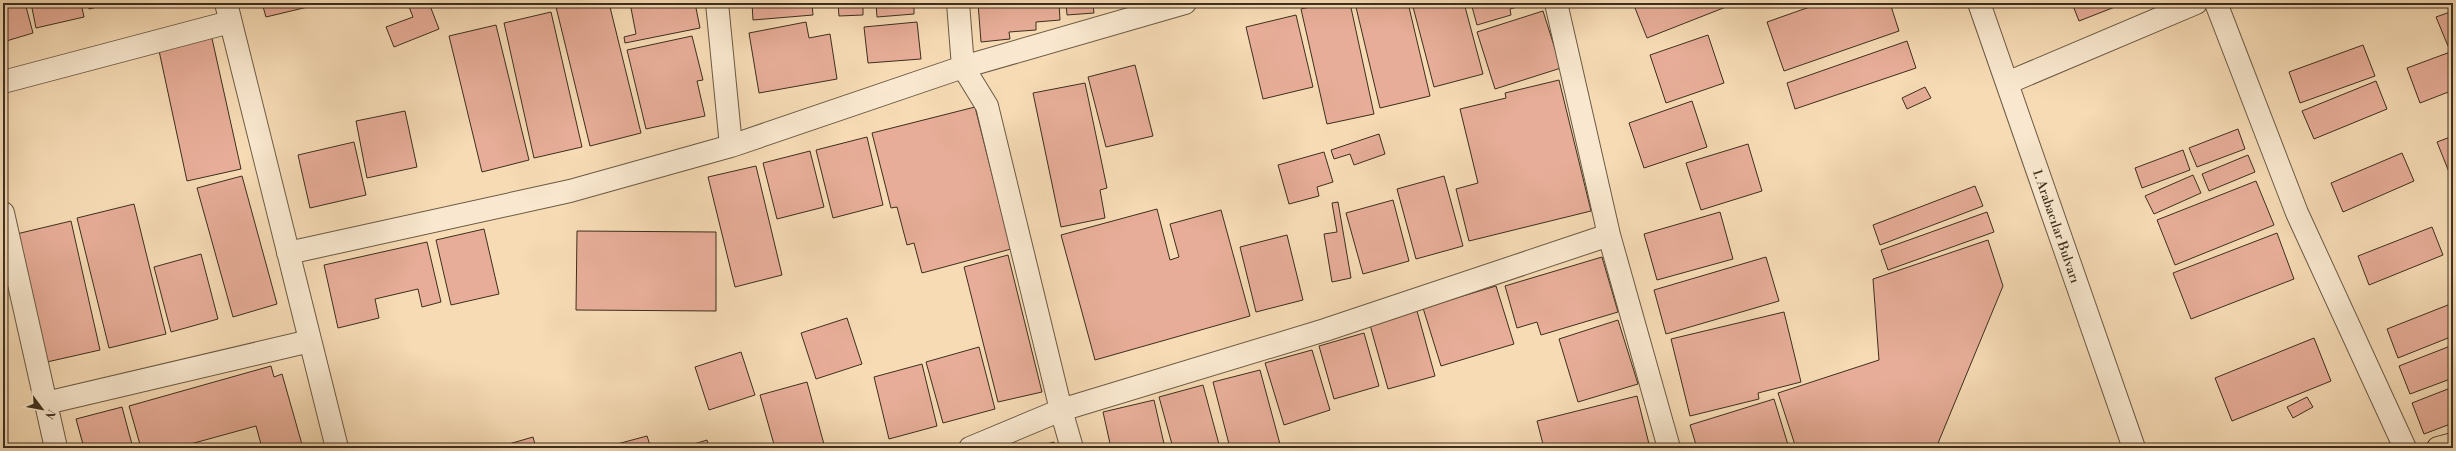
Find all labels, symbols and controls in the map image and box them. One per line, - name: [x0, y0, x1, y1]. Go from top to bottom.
- street label: 1. Arabacılar Bulvarı: [2029, 167, 2083, 285]
- north arrow: [22, 389, 62, 429]
- text: N: [41, 406, 58, 421]

